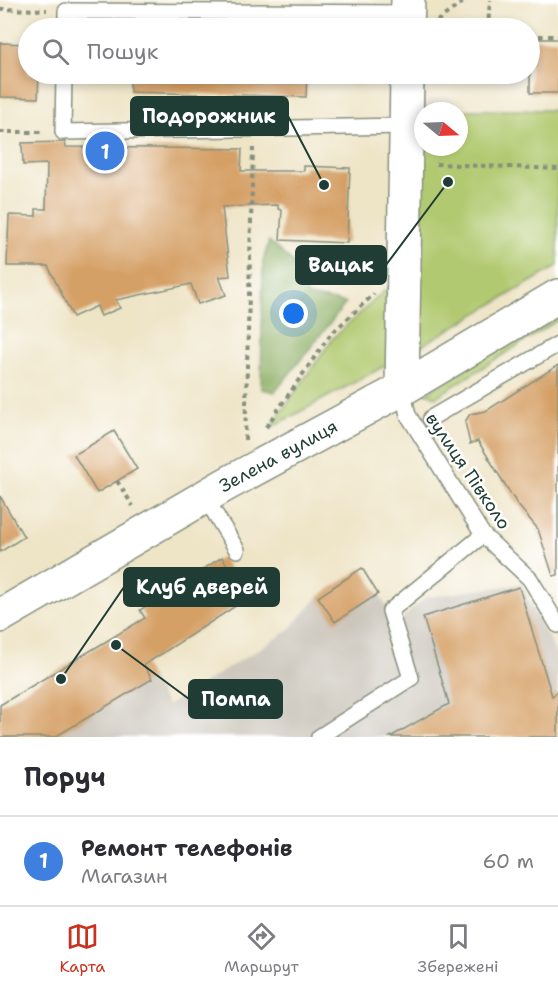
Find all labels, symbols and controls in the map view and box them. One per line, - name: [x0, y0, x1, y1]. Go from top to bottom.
- search box: [18, 18, 540, 84]
- icon: search: [39, 35, 72, 68]
- text: Пошук: [87, 37, 158, 66]
- callout: Подорожник: [131, 97, 288, 135]
- north arrow: [414, 102, 468, 156]
- text: Подорожник: [142, 103, 276, 129]
- pin: 1: [86, 128, 124, 174]
- callout: Вацак: [296, 246, 386, 284]
- text: Вацак: [308, 252, 374, 278]
- your location: [279, 299, 308, 328]
- street label: вулиця Півколо: [420, 408, 516, 534]
- street label: Зелена вулиця: [215, 414, 342, 498]
- callout: Клуб дверей: [124, 568, 279, 606]
- text: Клуб дверей: [136, 574, 268, 600]
- callout: Помпа: [189, 680, 282, 718]
- text: Помпа: [201, 686, 271, 712]
- text: Поруч: [24, 759, 106, 794]
- text: Ремонт телефонів: [81, 834, 292, 863]
- text: 1: [39, 848, 48, 874]
- text: 60 m: [482, 848, 534, 874]
- text: Магазин: [81, 863, 168, 889]
- tab: Карта: [59, 920, 105, 977]
- tab: Маршрут: [224, 920, 299, 977]
- tab: Збережені: [418, 920, 499, 977]

